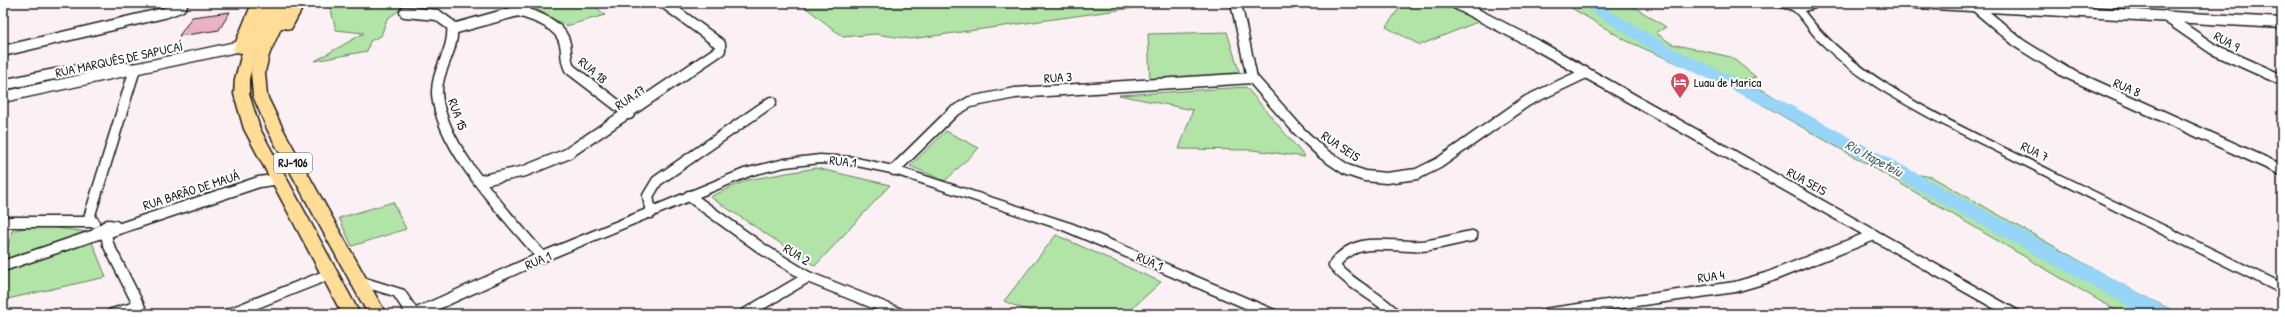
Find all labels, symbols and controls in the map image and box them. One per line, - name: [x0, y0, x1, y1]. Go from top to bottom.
- street label: RUA 9: [2211, 27, 2243, 56]
- street label: RUA MARQUÊS DE SAPUCAÍ: [54, 37, 184, 81]
- street label: RUA 18: [575, 53, 612, 88]
- street label: RUA 3: [1043, 67, 1073, 87]
- hotel icon: Luau de Marica: [1669, 71, 1691, 99]
- place label: Luau de Marica: [1694, 73, 1761, 91]
- street label: RUA 8: [2111, 73, 2144, 101]
- street label: RUA 17: [611, 80, 649, 114]
- street label: RUA 15: [444, 96, 472, 133]
- street label: RUA SEIS: [1318, 126, 1364, 166]
- water label: Rio Itapeteiu: [1842, 134, 1908, 182]
- street label: RUA 7: [2018, 137, 2052, 165]
- street label: RUA 1: [829, 151, 858, 171]
- road number: RJ-106: [274, 153, 312, 173]
- street label: RUA SEIS: [1784, 163, 1830, 199]
- street label: RUA BARÃO DE MAUÁ: [141, 166, 242, 214]
- street label: RUA 2: [780, 239, 814, 269]
- street label: RUA 1: [522, 246, 554, 274]
- street label: RUA 1: [1134, 247, 1166, 275]
- street label: RUA 4: [1696, 265, 1726, 287]

